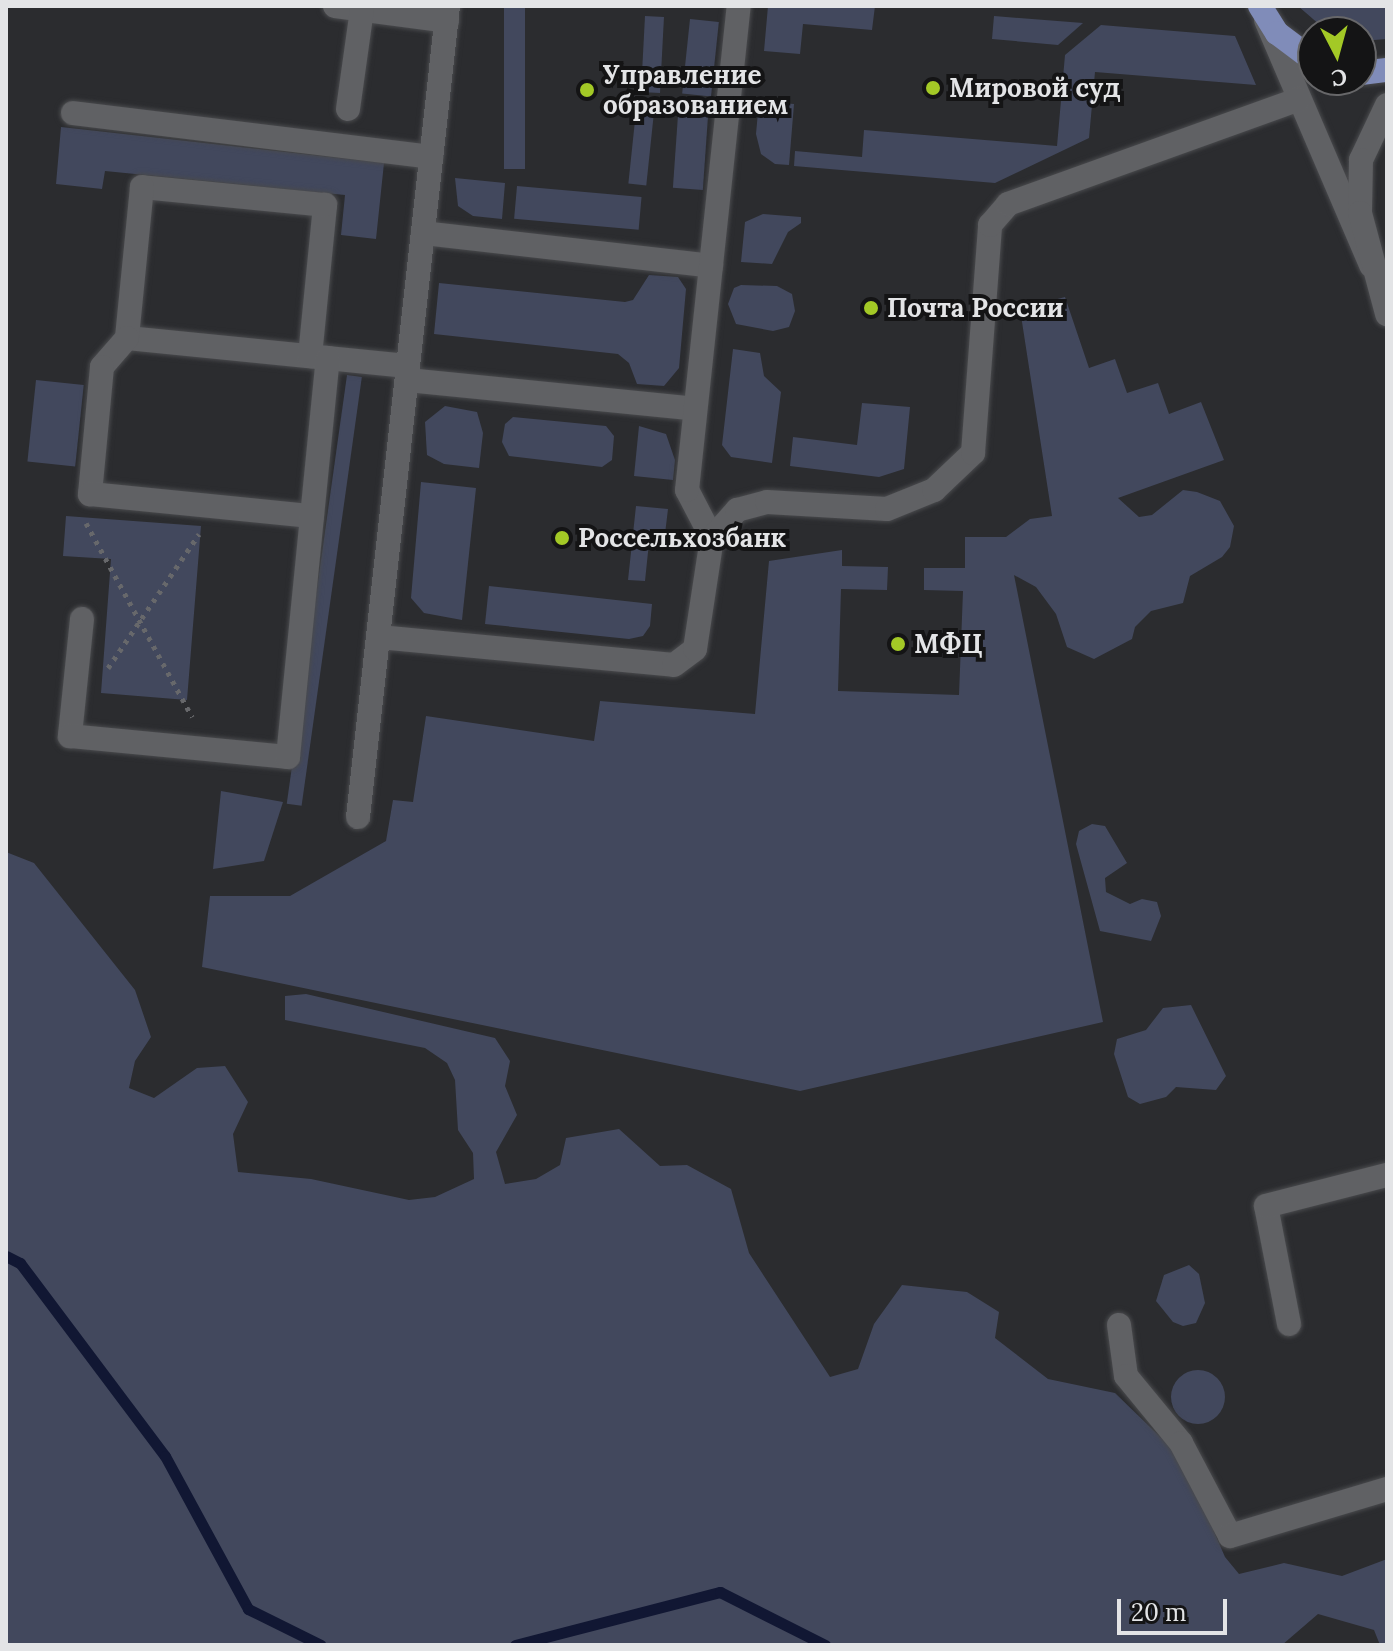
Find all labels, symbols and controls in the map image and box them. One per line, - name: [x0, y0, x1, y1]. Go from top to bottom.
- north arrow: [1297, 16, 1377, 96]
- place label: Управление образованием: [603, 59, 788, 120]
- text: С: [1330, 63, 1348, 93]
- place label: Мировой суд: [949, 72, 1121, 104]
- marker: Мировой суд: [924, 79, 942, 97]
- marker: Управление образованием: [578, 81, 596, 99]
- place label: Почта России: [887, 292, 1064, 324]
- marker: Почта России: [862, 299, 880, 317]
- place label: Россельхозбанк: [578, 522, 786, 554]
- marker: Россельхозбанк: [553, 529, 571, 547]
- place label: МФЦ: [914, 628, 982, 660]
- marker: МФЦ: [889, 635, 907, 653]
- scale bar: [1121, 1583, 1231, 1633]
- text: 20 m: [1131, 1597, 1187, 1628]

